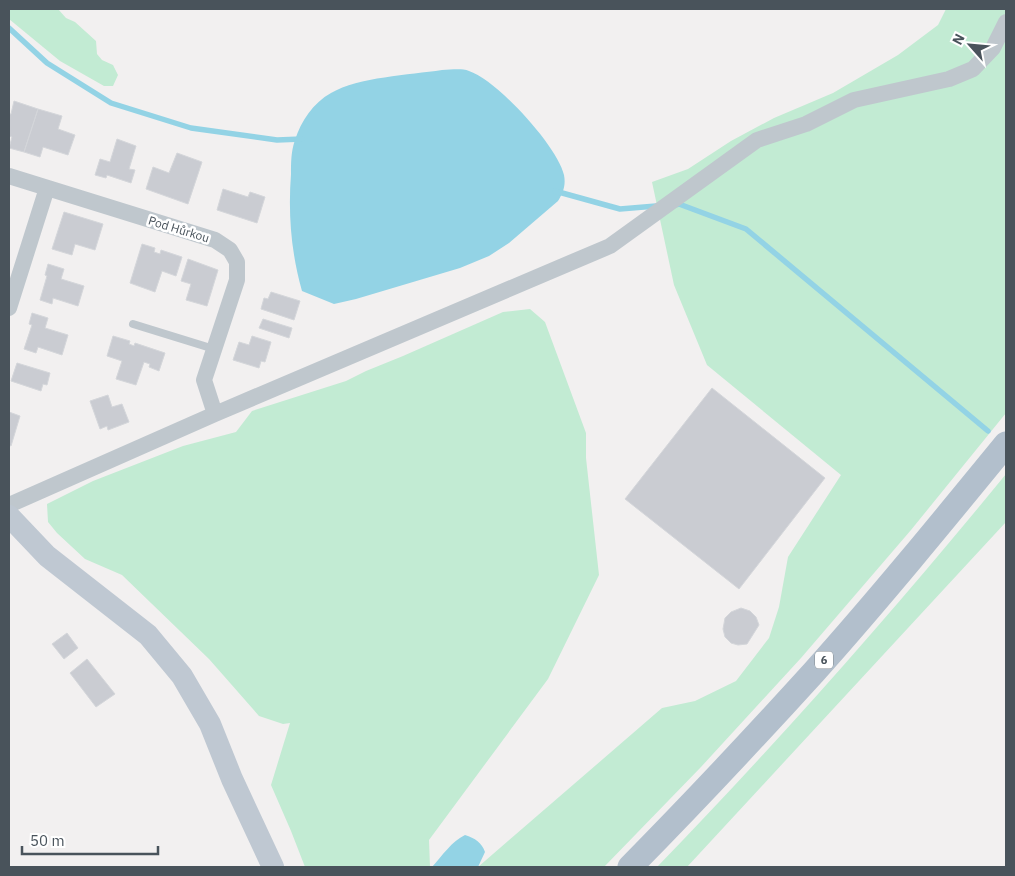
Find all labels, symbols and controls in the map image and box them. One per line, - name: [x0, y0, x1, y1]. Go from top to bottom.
- north arrow: [945, 20, 995, 70]
- text: N: [948, 30, 969, 48]
- street label: Pod Hůrkou: [147, 213, 211, 245]
- road number: 6: [815, 652, 833, 668]
- scale bar: [22, 824, 159, 856]
- text: 50 m: [30, 831, 65, 850]

